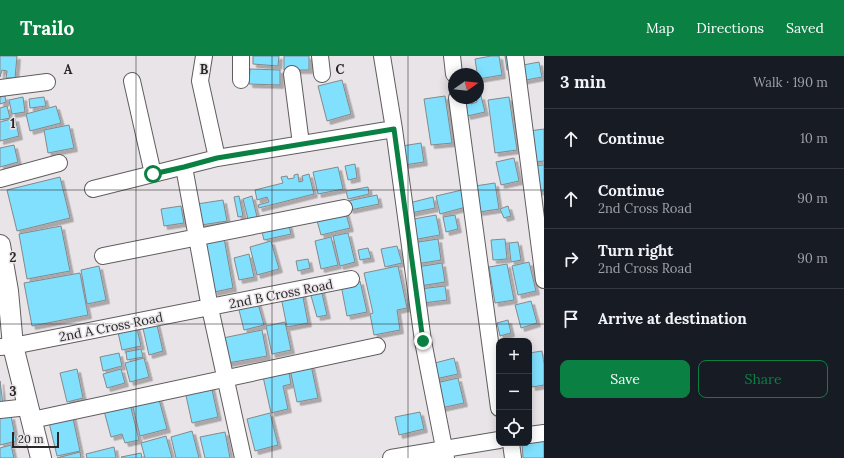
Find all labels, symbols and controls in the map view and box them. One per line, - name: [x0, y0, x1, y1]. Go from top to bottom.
- text: Trailo: [20, 16, 74, 40]
- text: Map: [646, 19, 674, 37]
- text: Directions: [696, 19, 764, 37]
- text: Saved: [786, 19, 824, 37]
- text: A: [64, 61, 73, 78]
- text: B: [200, 61, 209, 78]
- text: C: [336, 61, 345, 78]
- north arrow: [448, 68, 484, 104]
- text: 3 min: [560, 71, 606, 93]
- text: Walk · 190 m: [753, 74, 828, 91]
- text: 1: [10, 115, 16, 132]
- icon: ahead: [560, 128, 582, 150]
- text: Continue: [598, 129, 664, 148]
- text: 10 m: [800, 130, 828, 147]
- route start: [144, 165, 162, 183]
- text: Continue: [598, 181, 664, 200]
- icon: ahead: [560, 188, 582, 210]
- text: 90 m: [797, 190, 828, 207]
- text: 2nd Cross Road: [598, 200, 692, 217]
- text: Turn right: [598, 241, 674, 260]
- icon: right: [560, 248, 582, 270]
- text: 2: [10, 249, 17, 266]
- text: 90 m: [797, 250, 828, 267]
- text: 2nd Cross Road: [598, 260, 692, 277]
- street label: 2nd B Cross Road: [228, 276, 335, 312]
- icon: arrive: [560, 308, 582, 330]
- street label: 2nd A Cross Road: [58, 309, 165, 345]
- text: Arrive at destination: [598, 309, 747, 328]
- route end: [414, 332, 432, 350]
- map controls: [496, 338, 532, 446]
- button: +: [496, 338, 532, 374]
- button: Save: [560, 360, 690, 398]
- button: Share: [698, 360, 828, 398]
- button: −: [496, 374, 532, 410]
- text: 3: [9, 383, 17, 400]
- button: locate: [496, 410, 532, 446]
- scale bar: [12, 430, 59, 449]
- text: 20 m: [18, 432, 43, 446]

